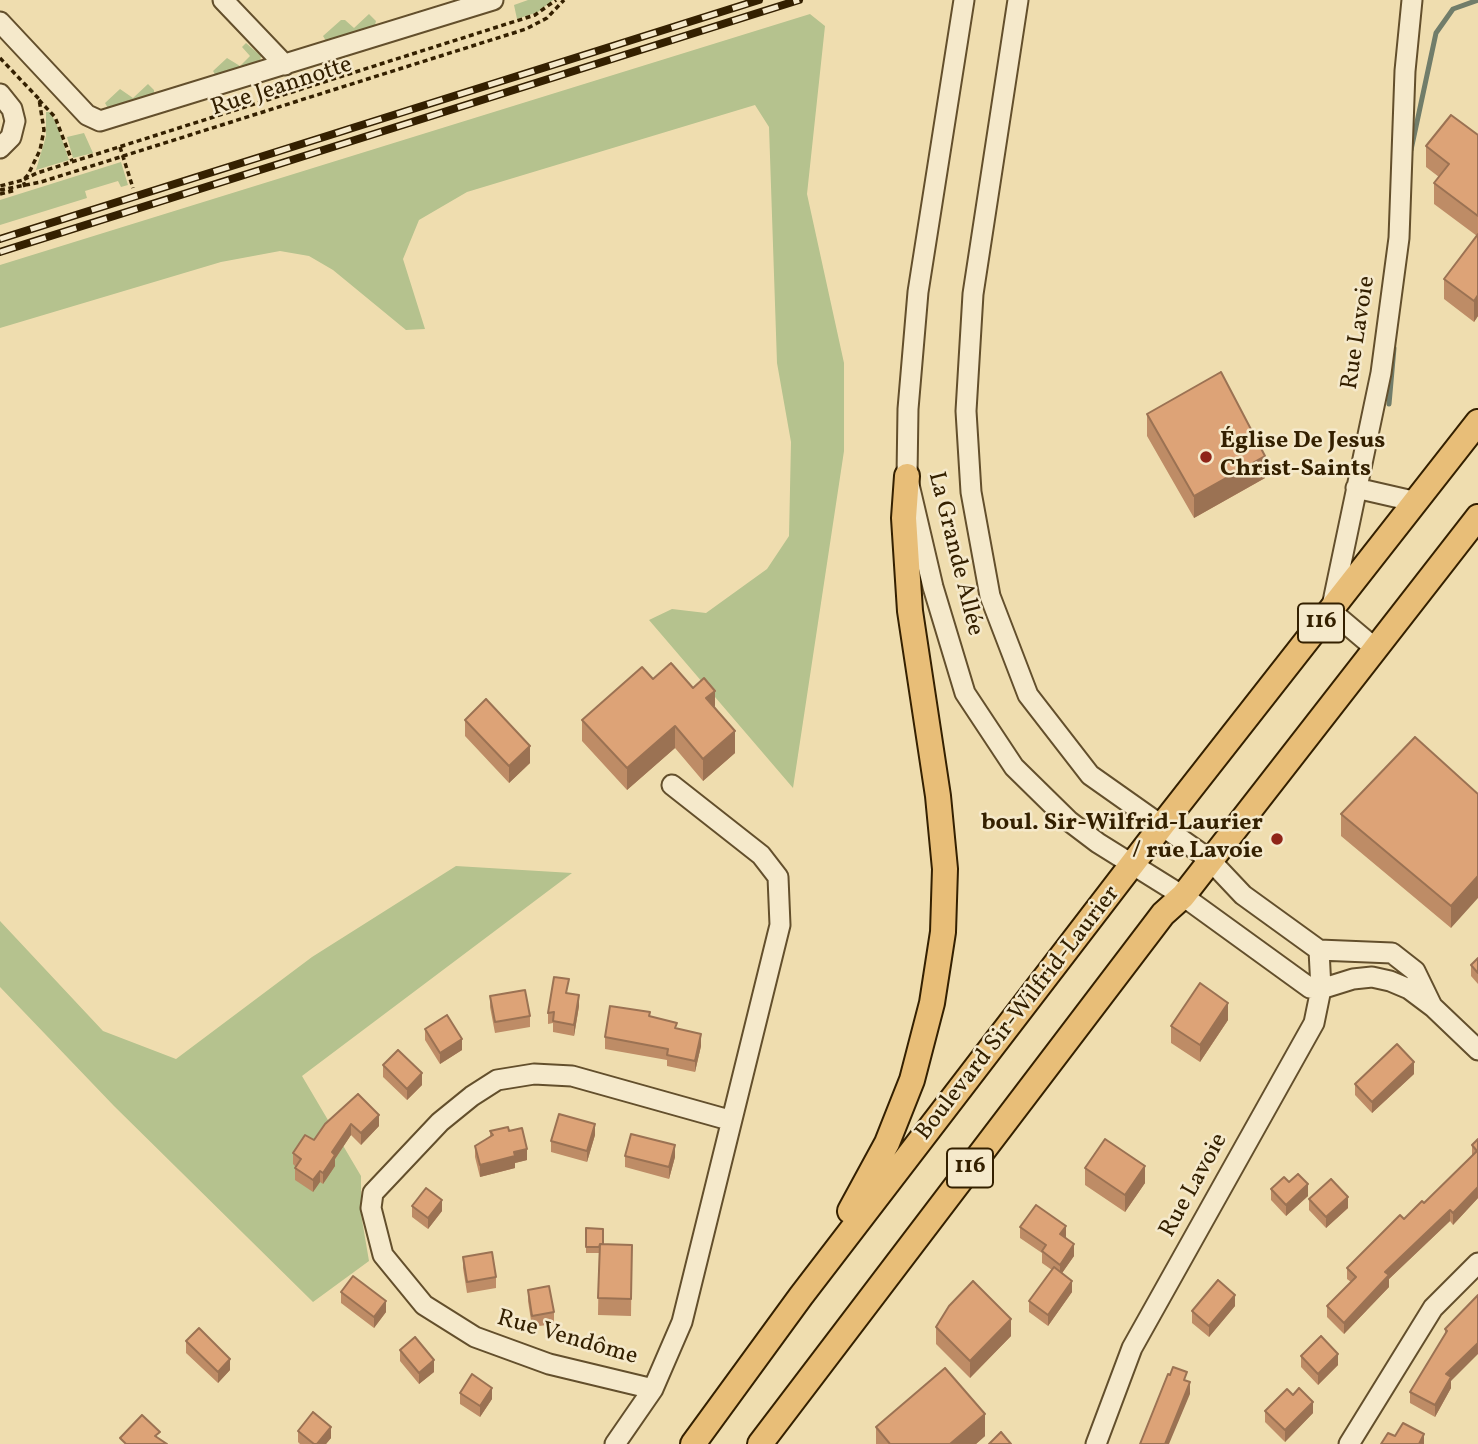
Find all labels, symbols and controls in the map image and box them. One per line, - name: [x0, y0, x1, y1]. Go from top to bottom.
- street label: Rue Jeannotte: [208, 52, 356, 124]
- street label: Rue Lavoie: [1337, 274, 1383, 392]
- place label: Église De Jesus Christ-Saints: [1220, 429, 1385, 485]
- marker: Église De Jesus Christ-Saints: [1198, 449, 1214, 465]
- street label: La Grande Allée: [920, 469, 988, 639]
- road number: 116: [1298, 604, 1344, 642]
- place label: boul. Sir-Wilfrid-Laurier / rue Lavoie: [981, 811, 1263, 867]
- marker: boul. Sir-Wilfrid-Laurier / rue Lavoie: [1269, 831, 1285, 847]
- street label: Boulevard Sir-Wilfrid-Laurier: [911, 881, 1127, 1147]
- street label: Rue Lavoie: [1155, 1129, 1235, 1243]
- road number: 116: [947, 1148, 993, 1188]
- street label: Rue Vendôme: [493, 1305, 641, 1373]

